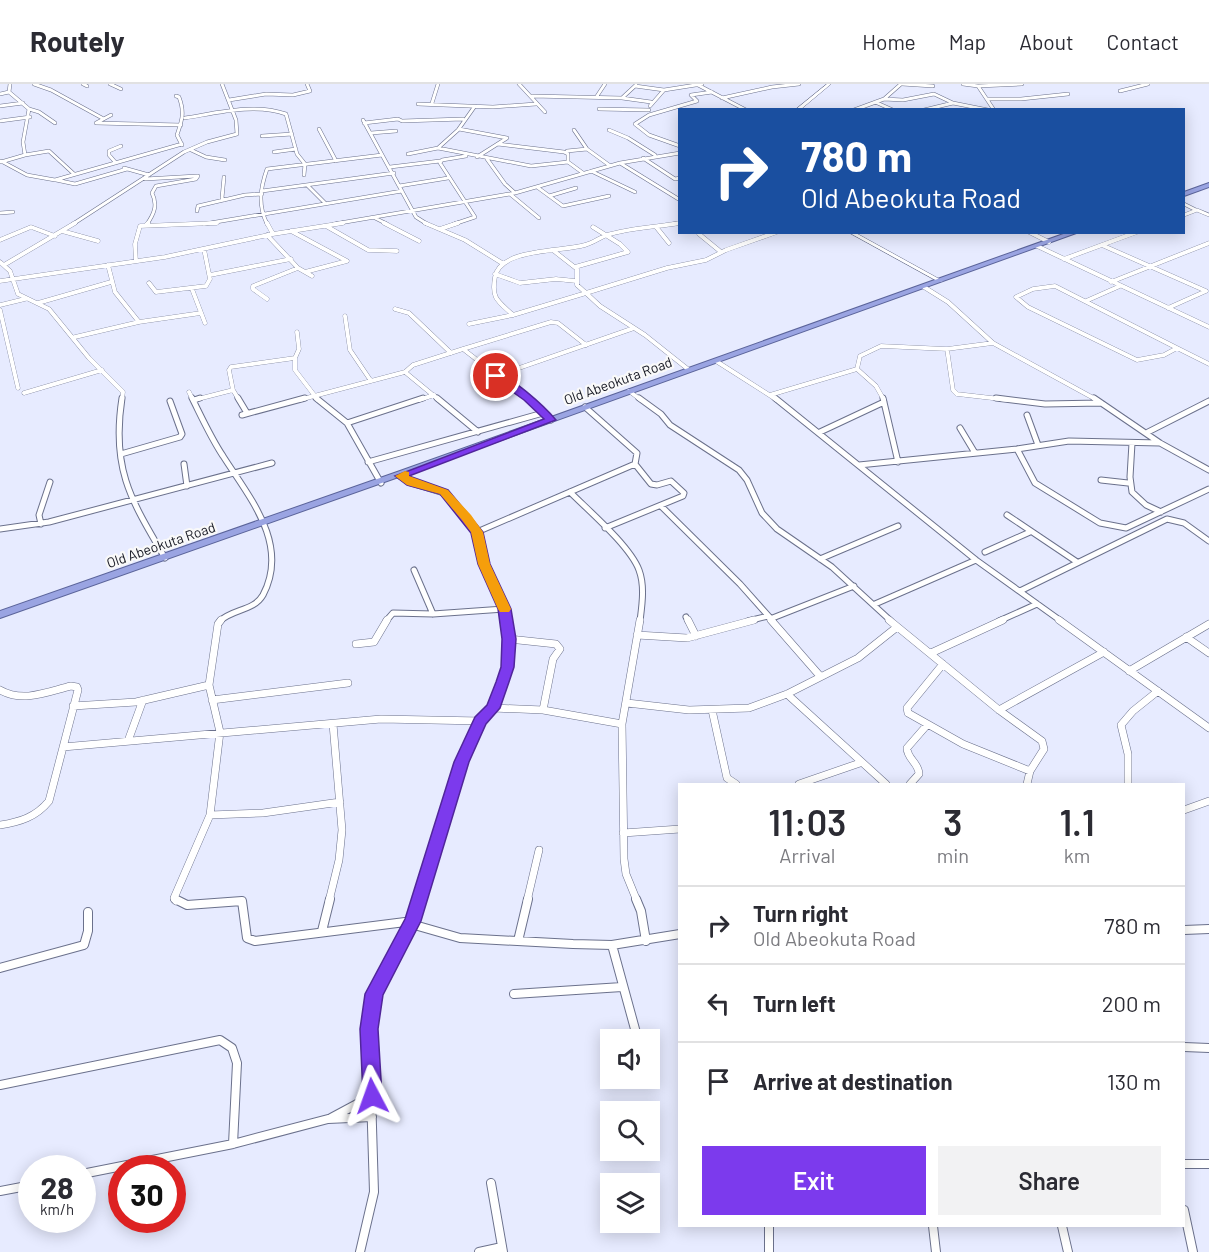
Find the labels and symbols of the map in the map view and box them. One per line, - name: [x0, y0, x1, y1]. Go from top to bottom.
- pin: [470, 350, 521, 401]
- street label: Old Abeokuta Road: [561, 353, 674, 408]
- street label: Old Abeokuta Road: [104, 518, 218, 571]
- position arrow: [340, 1064, 404, 1128]
- speed limit sign: 30: [108, 1155, 186, 1233]

